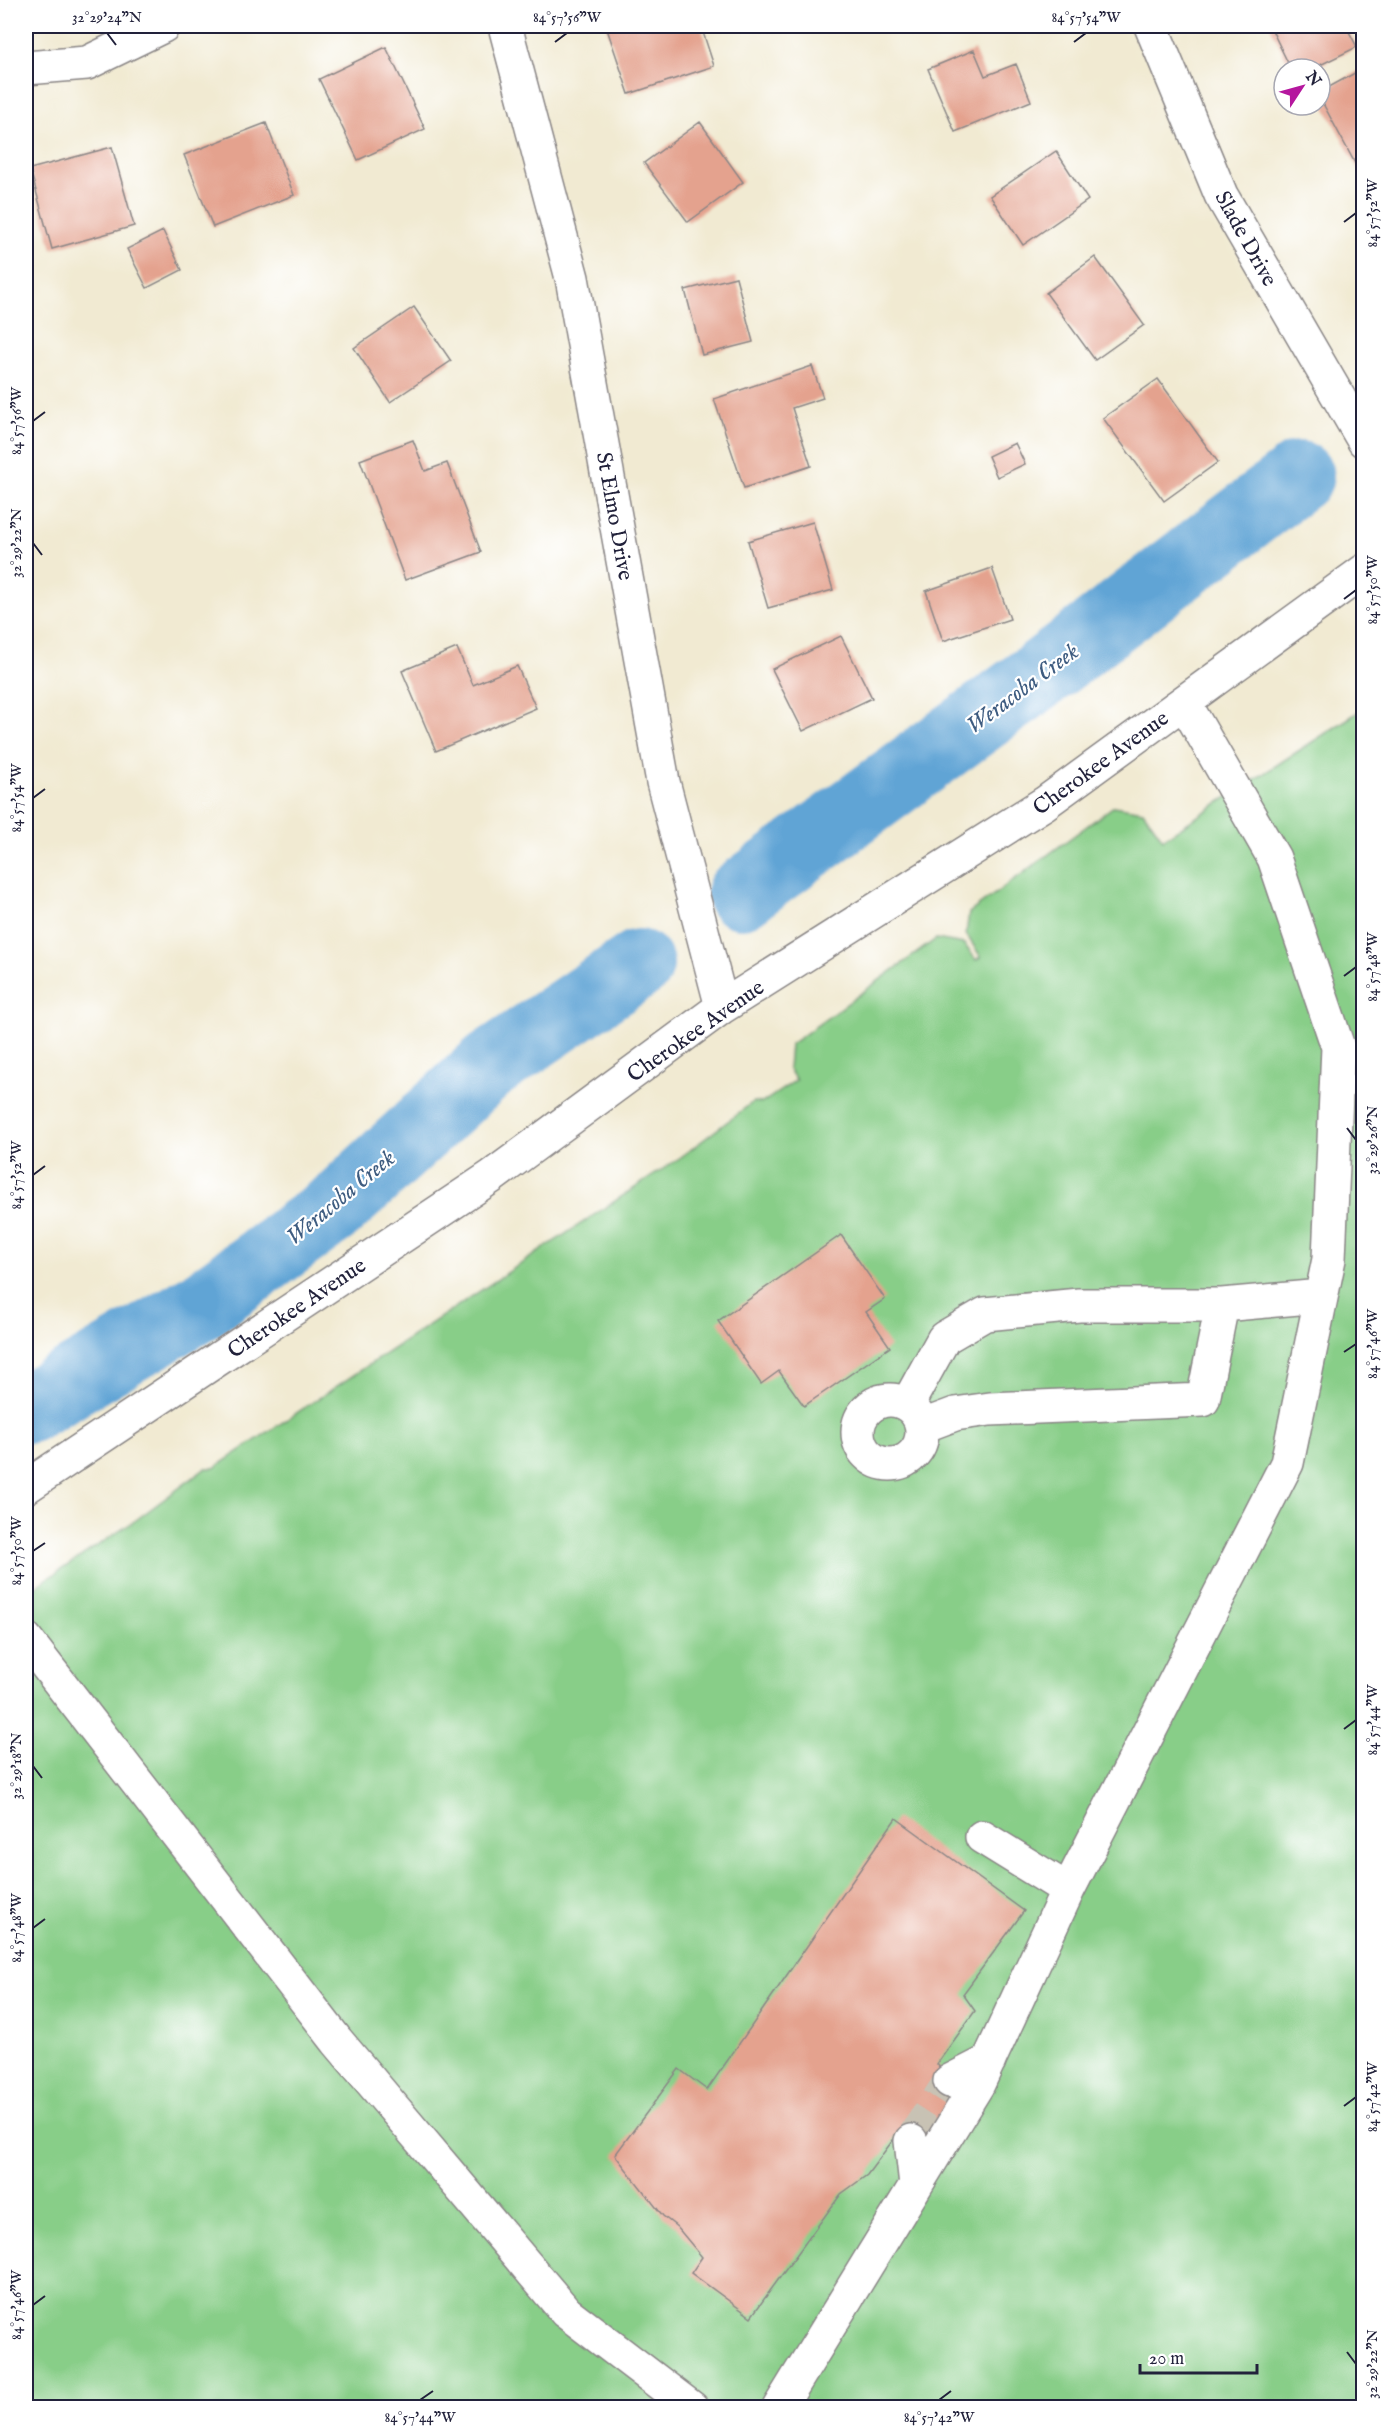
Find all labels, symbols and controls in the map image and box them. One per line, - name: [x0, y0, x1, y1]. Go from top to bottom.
- text: 32°29'24"N: [72, 8, 142, 27]
- text: 84°57'56"W: [533, 8, 602, 27]
- text: 84°57'54"W: [1051, 8, 1121, 27]
- north arrow: [1272, 57, 1332, 117]
- text: N: [1300, 67, 1325, 91]
- text: 84°57'52"W: [1363, 178, 1382, 247]
- street label: Slade Drive: [1208, 186, 1283, 292]
- text: 84°57'56"W: [7, 386, 26, 455]
- street label: St Elmo Drive: [589, 450, 639, 583]
- text: 32°29'22"N: [7, 508, 26, 578]
- text: 84°57'50"W: [1363, 555, 1382, 625]
- water label: Weracoba Creek: [960, 636, 1086, 742]
- street label: Cherokee Avenue: [1028, 705, 1175, 822]
- text: 84°57'54"W: [7, 763, 26, 833]
- text: 84°57'48"W: [1363, 932, 1382, 1002]
- street label: Cherokee Avenue: [622, 974, 770, 1089]
- text: 32°29'26"N: [1363, 1106, 1382, 1174]
- text: 84°57'52"W: [7, 1140, 26, 1209]
- water label: Weracoba Creek: [280, 1143, 402, 1253]
- street label: Cherokee Avenue: [222, 1252, 372, 1365]
- text: 84°57'46"W: [1363, 1308, 1382, 1379]
- text: 84°57'50"W: [7, 1516, 26, 1586]
- text: 84°57'44"W: [1363, 1684, 1382, 1756]
- text: 32°29'18"N: [7, 1732, 26, 1800]
- text: 84°57'48"W: [7, 1893, 26, 1963]
- text: 84°57'42"W: [1363, 2061, 1382, 2132]
- text: 84°57'46"W: [7, 2269, 26, 2340]
- text: 32°29'22"N: [1363, 2329, 1382, 2399]
- scale bar: [1140, 2337, 1257, 2375]
- text: 20 m: [1149, 2348, 1184, 2371]
- text: 84°57'44"W: [384, 2408, 456, 2427]
- text: 84°57'42"W: [904, 2408, 975, 2427]

